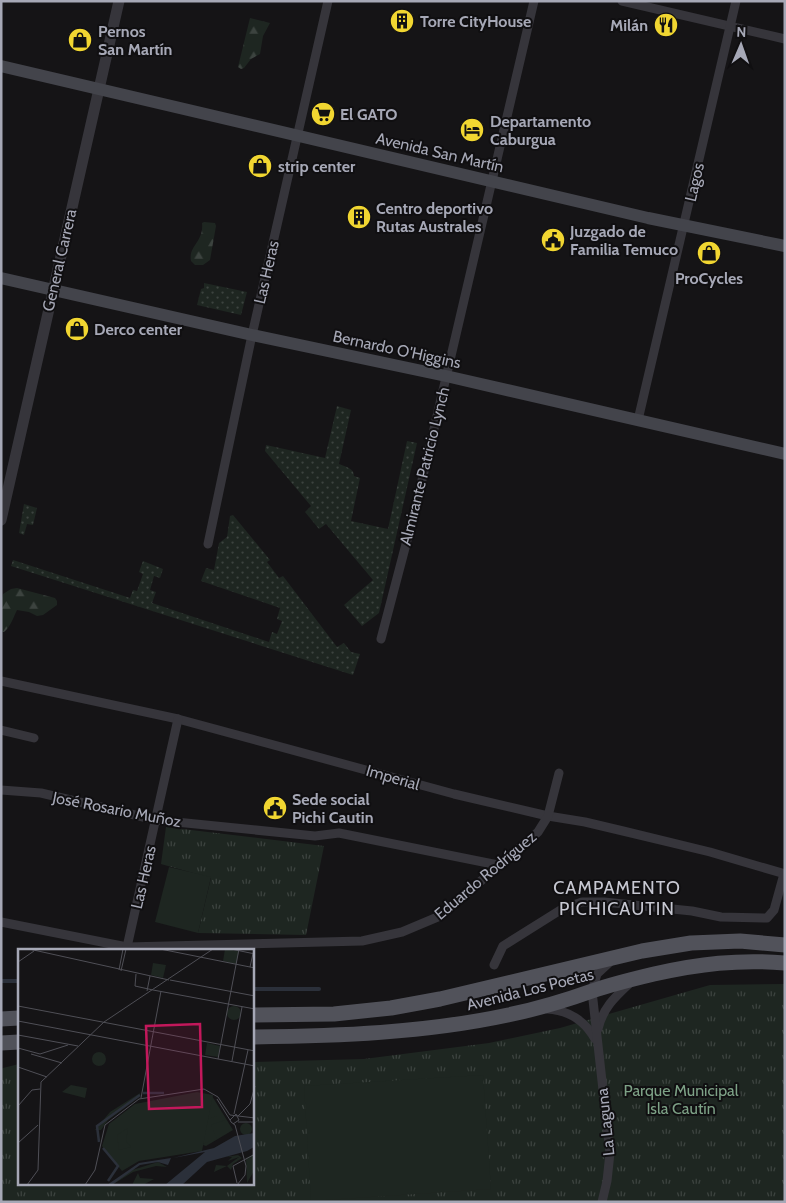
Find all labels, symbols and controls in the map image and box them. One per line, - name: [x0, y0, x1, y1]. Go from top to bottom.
- building icon: Torre CityHouse: [389, 8, 415, 34]
- place label: Torre CityHouse: [420, 12, 531, 31]
- restaurant icon: Milán: [653, 12, 679, 38]
- place label: Milán: [610, 16, 648, 35]
- north arrow: [716, 20, 766, 70]
- place label: Pernos San Martín: [98, 22, 172, 59]
- text: N: [736, 23, 747, 41]
- shop icon: Pernos San Martín: [67, 27, 93, 53]
- supermarket icon: El GATO: [310, 101, 336, 127]
- place label: El GATO: [340, 105, 398, 124]
- place label: Departamento Caburgua: [490, 112, 591, 149]
- hotel icon: Departamento Caburgua: [459, 117, 485, 143]
- street label: Avenida San Martín: [374, 129, 506, 176]
- shop icon: strip center: [247, 153, 273, 179]
- place label: strip center: [278, 157, 356, 176]
- street label: Lagos: [681, 161, 708, 203]
- place label: Centro deportivo Rutas Australes: [376, 199, 493, 236]
- building icon: Centro deportivo Rutas Australes: [346, 204, 372, 230]
- street label: General Carrera: [39, 207, 81, 313]
- place label: Juzgado de Familia Temuco: [569, 222, 678, 259]
- public building icon: Juzgado de Familia Temuco: [540, 227, 566, 253]
- street label: Las Heras: [250, 238, 283, 306]
- shop icon: ProCycles: [696, 240, 722, 266]
- place label: ProCycles: [675, 269, 743, 288]
- shop icon: Derco center: [64, 316, 90, 342]
- place label: Derco center: [94, 320, 183, 339]
- street label: Bernardo O'Higgins: [331, 327, 463, 372]
- street label: Almirante Patricio Lynch: [396, 385, 453, 547]
- street label: Imperial: [364, 761, 422, 794]
- street label: José Rosario Muñoz: [50, 788, 183, 831]
- place label: Sede social Pichi Cautin: [292, 790, 373, 827]
- public building icon: Sede social Pichi Cautin: [262, 795, 288, 821]
- street label: Eduardo Rodríguez: [430, 827, 541, 924]
- street label: Las Heras: [127, 843, 160, 911]
- district label: CAMPAMENTO PICHICAUTIN: [553, 877, 681, 920]
- inset map: [18, 949, 254, 1186]
- street label: Avenida Los Poetas: [465, 964, 596, 1014]
- park label: Parque Municipal Isla Cautín: [623, 1081, 739, 1118]
- street label: La Laguna: [592, 1087, 618, 1157]

